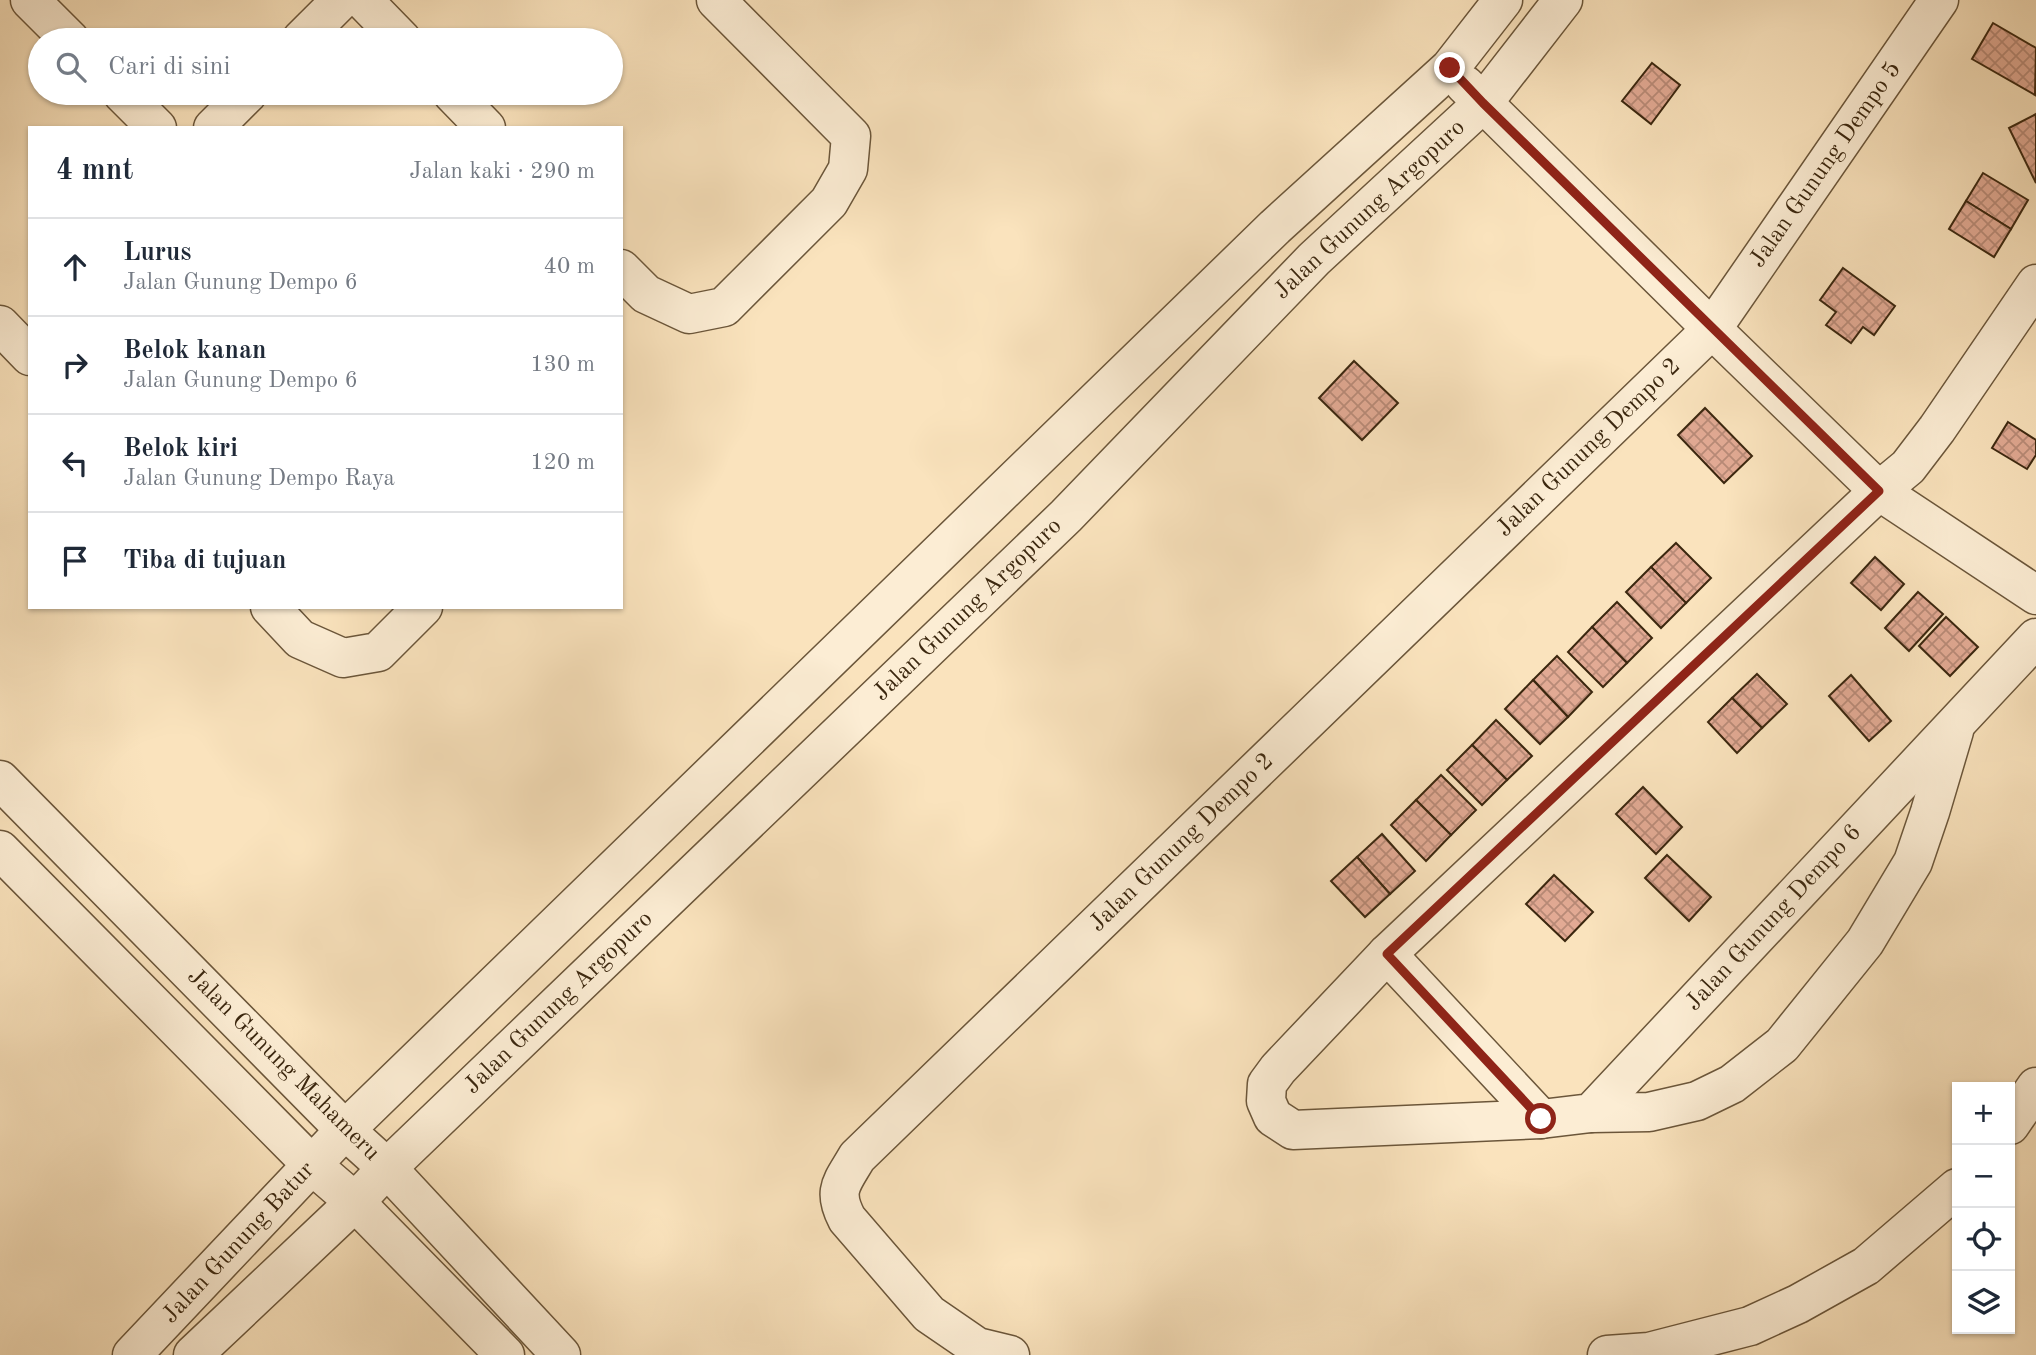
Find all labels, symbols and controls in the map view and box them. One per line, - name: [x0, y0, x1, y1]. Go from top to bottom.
- search box: [28, 28, 623, 105]
- icon: search: [52, 48, 90, 86]
- route end: [1434, 52, 1465, 83]
- text: Cari di sini: [108, 54, 230, 80]
- street label: Jalan Gunung Dempo 5: [1746, 58, 1906, 272]
- street label: Jalan Gunung Argopuro: [1270, 115, 1470, 305]
- text: 4 mnt: [56, 156, 133, 186]
- text: Jalan kaki · 290 m: [409, 160, 595, 183]
- text: Lurus: [123, 240, 191, 266]
- icon: ahead: [56, 248, 94, 286]
- text: 40 m: [544, 255, 595, 278]
- text: Jalan Gunung Dempo 6: [123, 271, 358, 294]
- text: Belok kanan: [123, 338, 267, 364]
- icon: right: [56, 346, 94, 384]
- text: 130 m: [530, 353, 595, 376]
- street label: Jalan Gunung Dempo 2: [1492, 354, 1686, 542]
- text: Jalan Gunung Dempo 6: [123, 369, 358, 392]
- text: Belok kiri: [123, 436, 238, 462]
- icon: left: [56, 444, 94, 482]
- text: 120 m: [530, 451, 595, 474]
- text: Jalan Gunung Dempo Raya: [123, 467, 395, 490]
- street label: Jalan Gunung Argopuro: [869, 514, 1067, 706]
- icon: arrive: [56, 542, 94, 580]
- text: Tiba di tujuan: [123, 548, 287, 574]
- street label: Jalan Gunung Dempo 2: [1085, 749, 1279, 937]
- street label: Jalan Gunung Dempo 6: [1682, 820, 1866, 1016]
- street label: Jalan Gunung Argopuro: [460, 907, 658, 1099]
- street label: Jalan Gunung Mahameru: [182, 964, 384, 1166]
- map controls: [1952, 1082, 2015, 1334]
- button: +: [1952, 1082, 2015, 1145]
- route start: [1525, 1103, 1556, 1134]
- button: −: [1952, 1145, 2015, 1208]
- street label: Jalan Gunung Batur: [158, 1158, 320, 1328]
- button: locate: [1952, 1208, 2015, 1271]
- button: layers: [1952, 1271, 2015, 1334]

